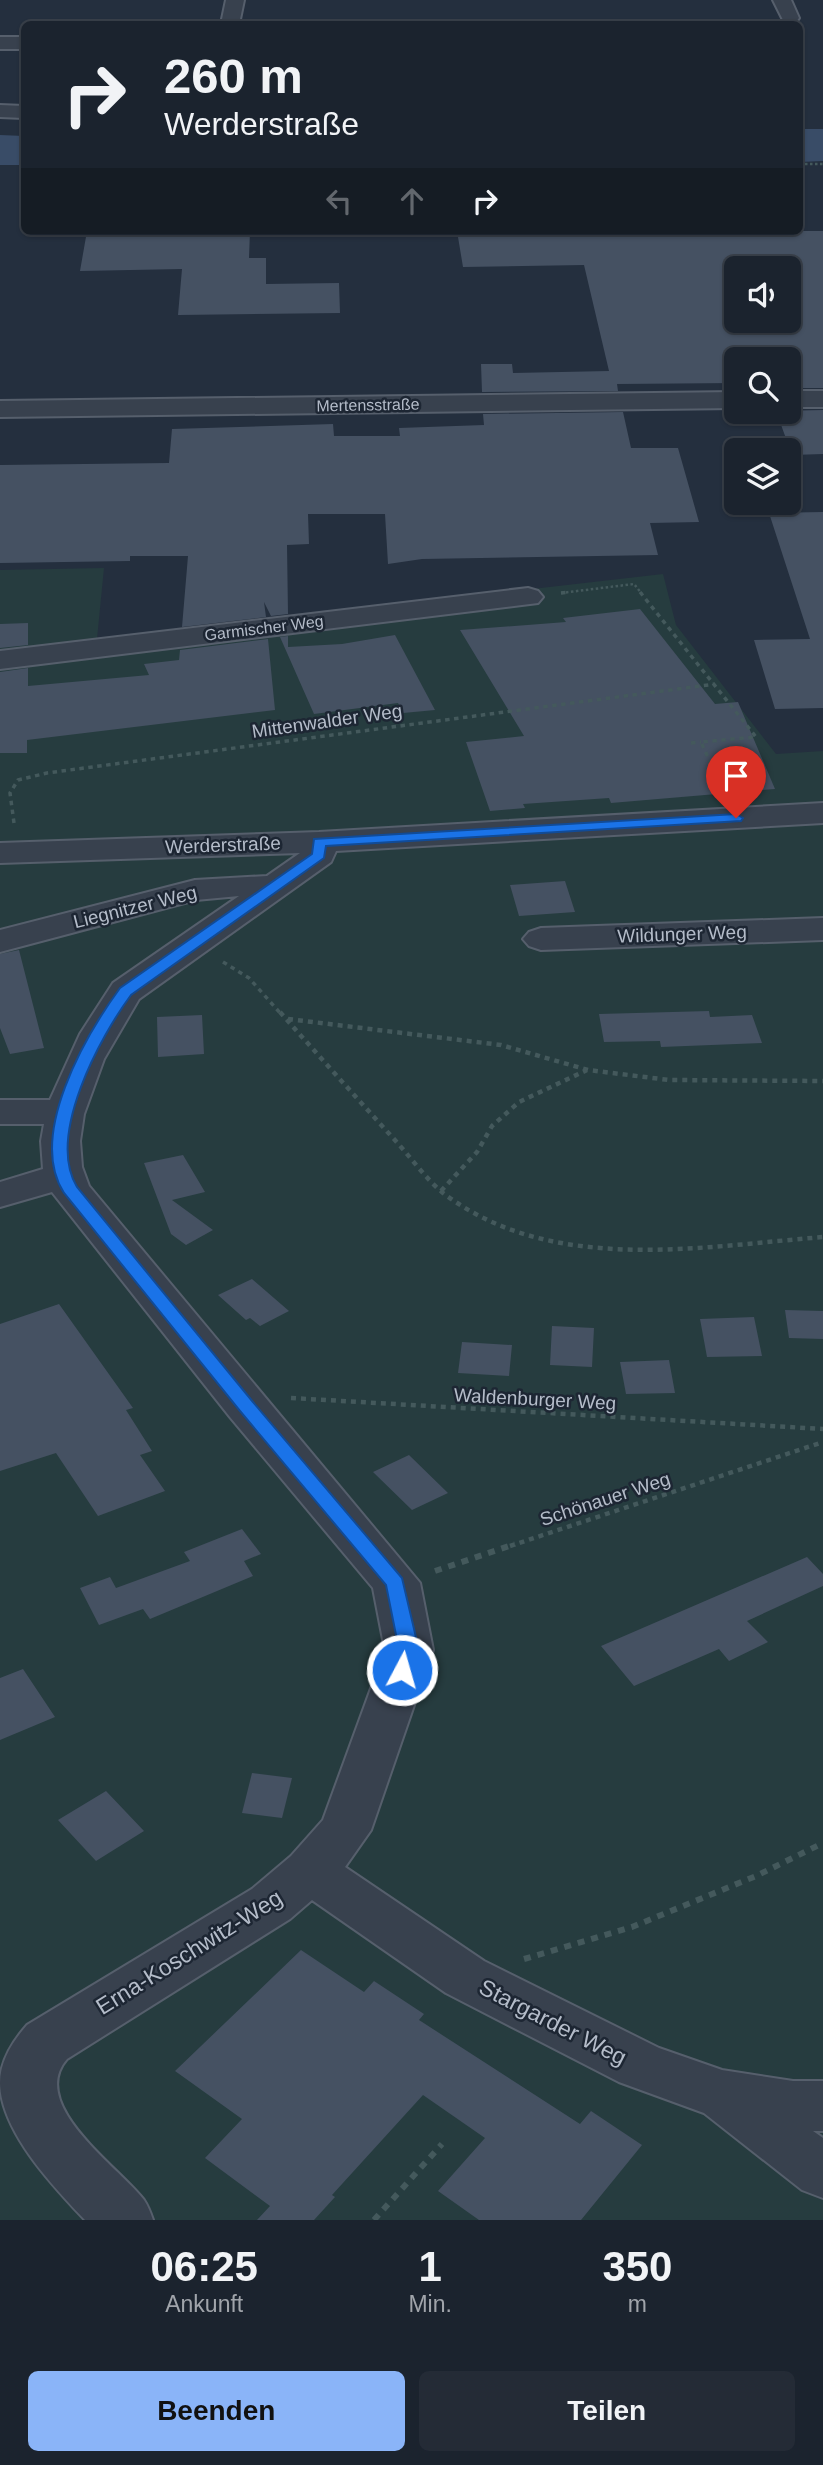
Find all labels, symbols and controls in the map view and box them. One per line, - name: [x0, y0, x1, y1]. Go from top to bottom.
- icon: right: [49, 49, 140, 140]
- text: 260 m: [164, 49, 303, 103]
- text: Werderstraße: [164, 106, 359, 142]
- icon: left: [320, 182, 358, 220]
- icon: ahead: [393, 182, 431, 220]
- icon: right: [466, 182, 504, 220]
- map controls: [724, 256, 801, 515]
- button: sound: [724, 256, 801, 333]
- button: search: [724, 347, 801, 424]
- street label: Mertensstraße: [316, 396, 420, 414]
- button: layers: [724, 438, 801, 515]
- street label: Garmischer Weg: [204, 612, 324, 644]
- street label: Mittenwalder Weg: [250, 700, 404, 742]
- pin: [706, 746, 766, 818]
- icon: arrive: [717, 757, 755, 795]
- street label: Werderstraße: [165, 832, 281, 858]
- street label: Liegnitzer Weg: [71, 882, 199, 932]
- street label: Wildunger Weg: [617, 921, 747, 947]
- street label: Waldenburger Weg: [453, 1384, 617, 1414]
- street label: Schönauer Weg: [537, 1468, 673, 1530]
- position arrow: [365, 1633, 439, 1707]
- street label: Erna-Koschwitz-Weg: [91, 1884, 287, 2020]
- street label: Stargarder Weg: [475, 1974, 631, 2070]
- text: 06:25: [151, 2243, 258, 2290]
- text: 1: [418, 2243, 442, 2290]
- text: 350: [602, 2243, 672, 2290]
- text: Ankunft: [165, 2291, 243, 2317]
- text: Min.: [408, 2291, 452, 2317]
- text: m: [628, 2291, 647, 2317]
- button: Beenden: [28, 2371, 405, 2451]
- button: Teilen: [419, 2371, 795, 2451]

